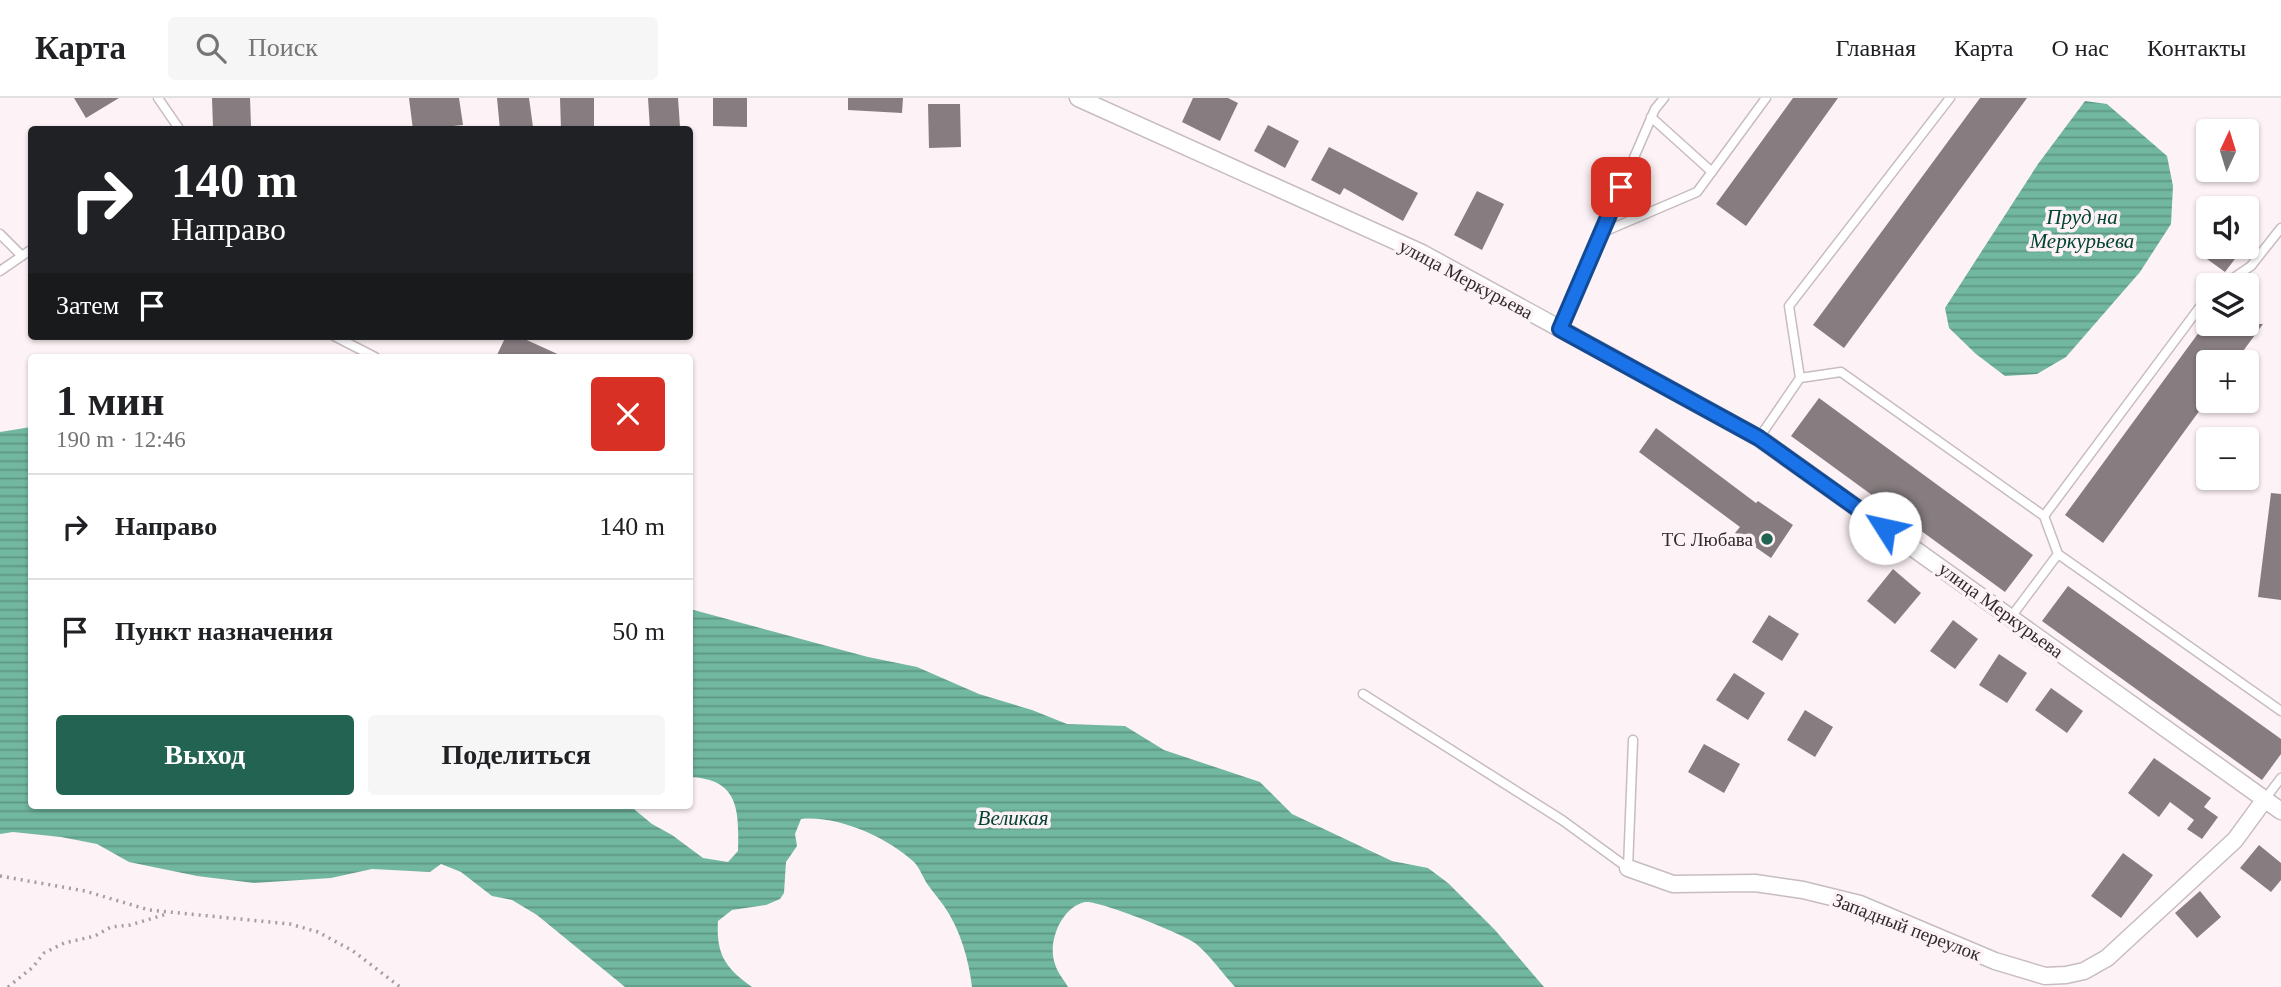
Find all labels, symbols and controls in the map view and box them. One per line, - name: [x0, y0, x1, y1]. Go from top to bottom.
- search box: [168, 17, 658, 80]
- icon: search: [192, 29, 230, 67]
- text: Карта: [35, 30, 126, 66]
- text: Поиск: [248, 33, 318, 62]
- text: Главная: [1835, 35, 1916, 61]
- text: Карта: [1954, 35, 2013, 61]
- text: О нас: [2051, 35, 2109, 61]
- text: Контакты: [2147, 35, 2246, 61]
- north arrow: [2196, 119, 2259, 182]
- map controls: [2196, 119, 2259, 490]
- text: 140 m: [171, 153, 298, 208]
- icon: right: [56, 154, 147, 245]
- pin: [1591, 157, 1651, 217]
- icon: arrive: [1602, 168, 1640, 206]
- button: sound: [2196, 196, 2259, 259]
- water label: Пруд на Меркурьева: [2029, 205, 2134, 253]
- text: Направо: [171, 211, 286, 247]
- street label: улица Меркурьева: [1396, 235, 1537, 323]
- button: layers: [2196, 273, 2259, 336]
- icon: arrive: [133, 287, 171, 325]
- text: Затем: [56, 291, 119, 320]
- button: +: [2196, 350, 2259, 413]
- button: close: [591, 377, 665, 451]
- text: 1 мин: [56, 378, 165, 424]
- text: 190 m · 12:46: [56, 427, 186, 452]
- button: −: [2196, 427, 2259, 490]
- position arrow: [1848, 491, 1922, 565]
- icon: right: [56, 508, 94, 546]
- text: Направо: [115, 512, 217, 541]
- text: 140 m: [599, 512, 665, 541]
- place label: ТС Любава: [1662, 529, 1754, 550]
- marker: ТС Любава: [1759, 531, 1775, 547]
- street label: улица Меркурьева: [1935, 558, 2068, 662]
- icon: arrive: [56, 613, 94, 651]
- text: Пункт назначения: [115, 617, 333, 646]
- text: 50 m: [612, 617, 665, 646]
- button: Выход: [56, 715, 354, 795]
- button: Поделиться: [368, 715, 665, 795]
- water label: Великая: [978, 806, 1048, 830]
- street label: Западный переулок: [1830, 889, 1985, 965]

